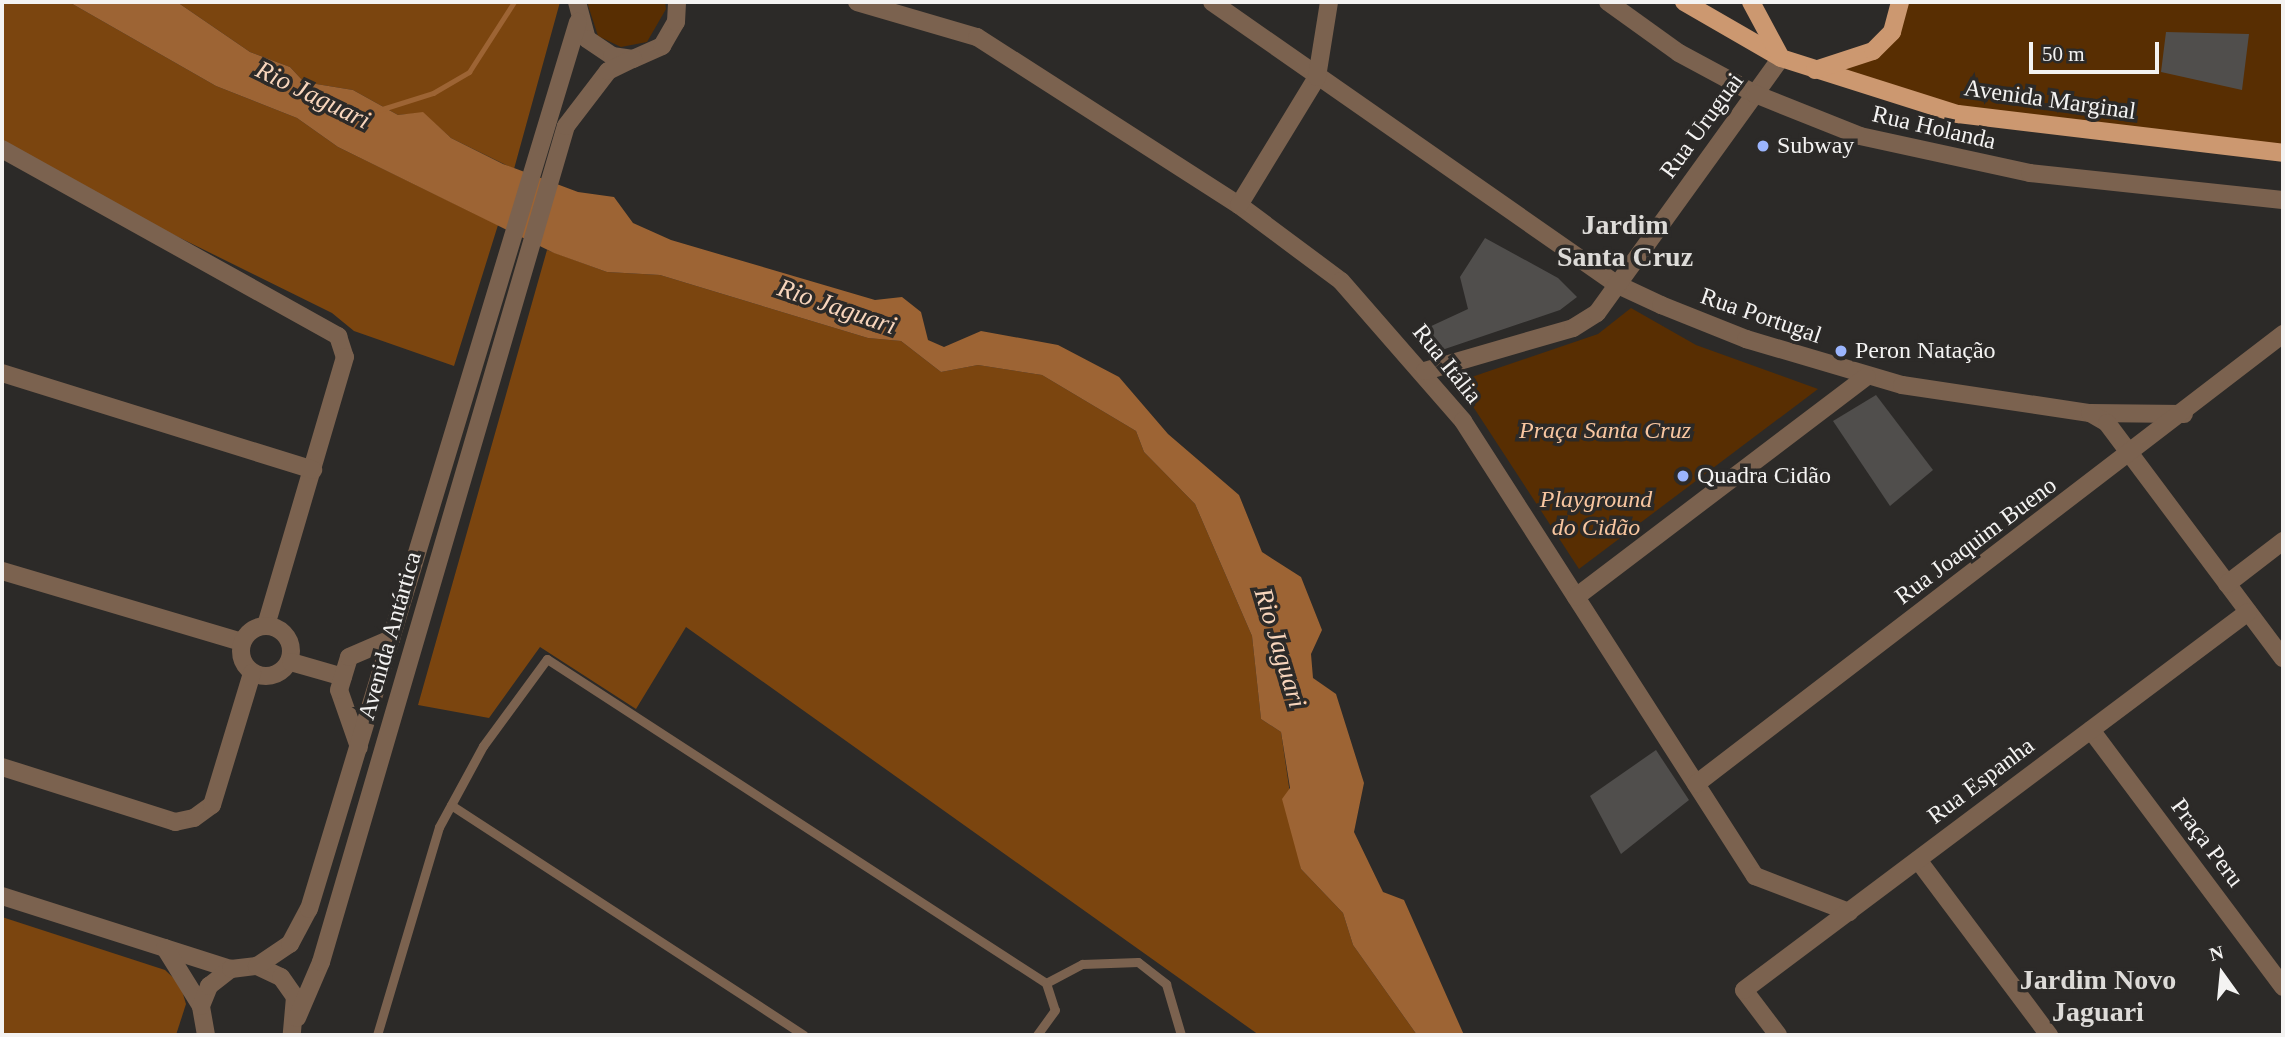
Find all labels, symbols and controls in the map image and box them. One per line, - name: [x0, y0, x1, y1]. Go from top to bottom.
- scale bar: [2033, 28, 2162, 72]
- text: 50 m: [2042, 42, 2085, 66]
- water label: Rio Jaguari: [251, 54, 375, 136]
- street label: Rua Uruguai: [1654, 68, 1750, 184]
- street label: Avenida Marginal: [1962, 74, 2138, 126]
- street label: Rua Holanda: [1869, 100, 1999, 156]
- place label: Subway: [1777, 132, 1854, 160]
- marker: Subway: [1755, 138, 1771, 154]
- district label: Jardim Santa Cruz: [1557, 208, 1693, 274]
- water label: Rio Jaguari: [774, 272, 900, 342]
- street label: Rua Portugal: [1697, 282, 1825, 350]
- street label: Rua Itália: [1406, 318, 1488, 410]
- place label: Peron Natação: [1855, 337, 1996, 365]
- marker: Peron Natação: [1833, 343, 1849, 359]
- park label: Praça Santa Cruz: [1519, 417, 1691, 445]
- place label: Quadra Cidão: [1697, 462, 1831, 490]
- marker: Quadra Cidão: [1675, 468, 1691, 484]
- street label: Rua Joaquim Bueno: [1890, 471, 2062, 611]
- park label: Playground do Cidão: [1540, 486, 1652, 542]
- street label: Avenida Antártica: [352, 548, 428, 724]
- water label: Rio Jaguari: [1247, 584, 1313, 712]
- street label: Rua Espanha: [1922, 732, 2040, 830]
- street label: Praça Peru: [2164, 793, 2250, 893]
- north arrow: [2187, 939, 2257, 1009]
- text: N: [2207, 941, 2226, 965]
- district label: Jardim Novo Jaguari: [2020, 963, 2176, 1029]

